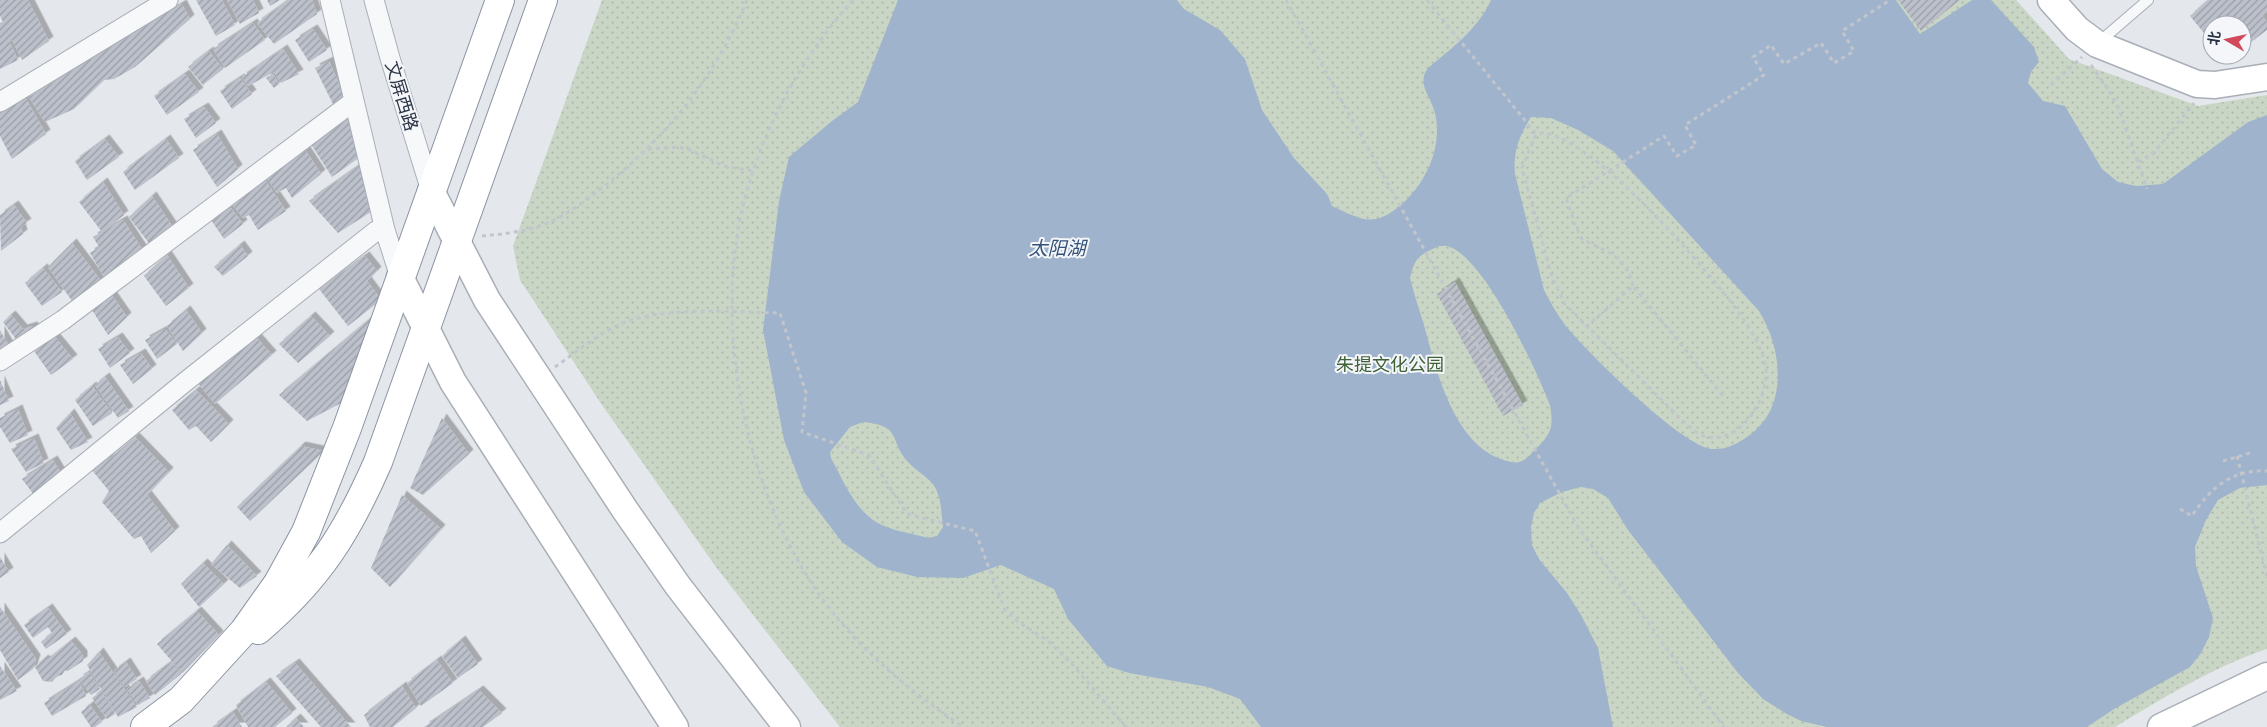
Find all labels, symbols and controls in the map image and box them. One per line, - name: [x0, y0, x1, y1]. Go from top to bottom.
- north arrow: [2202, 15, 2252, 65]
- text: 北: [2204, 30, 2224, 46]
- street label: 文屏西路: [380, 58, 424, 134]
- water label: 太阳湖: [1028, 236, 1088, 260]
- park label: 朱提文化公园: [1336, 353, 1444, 376]

